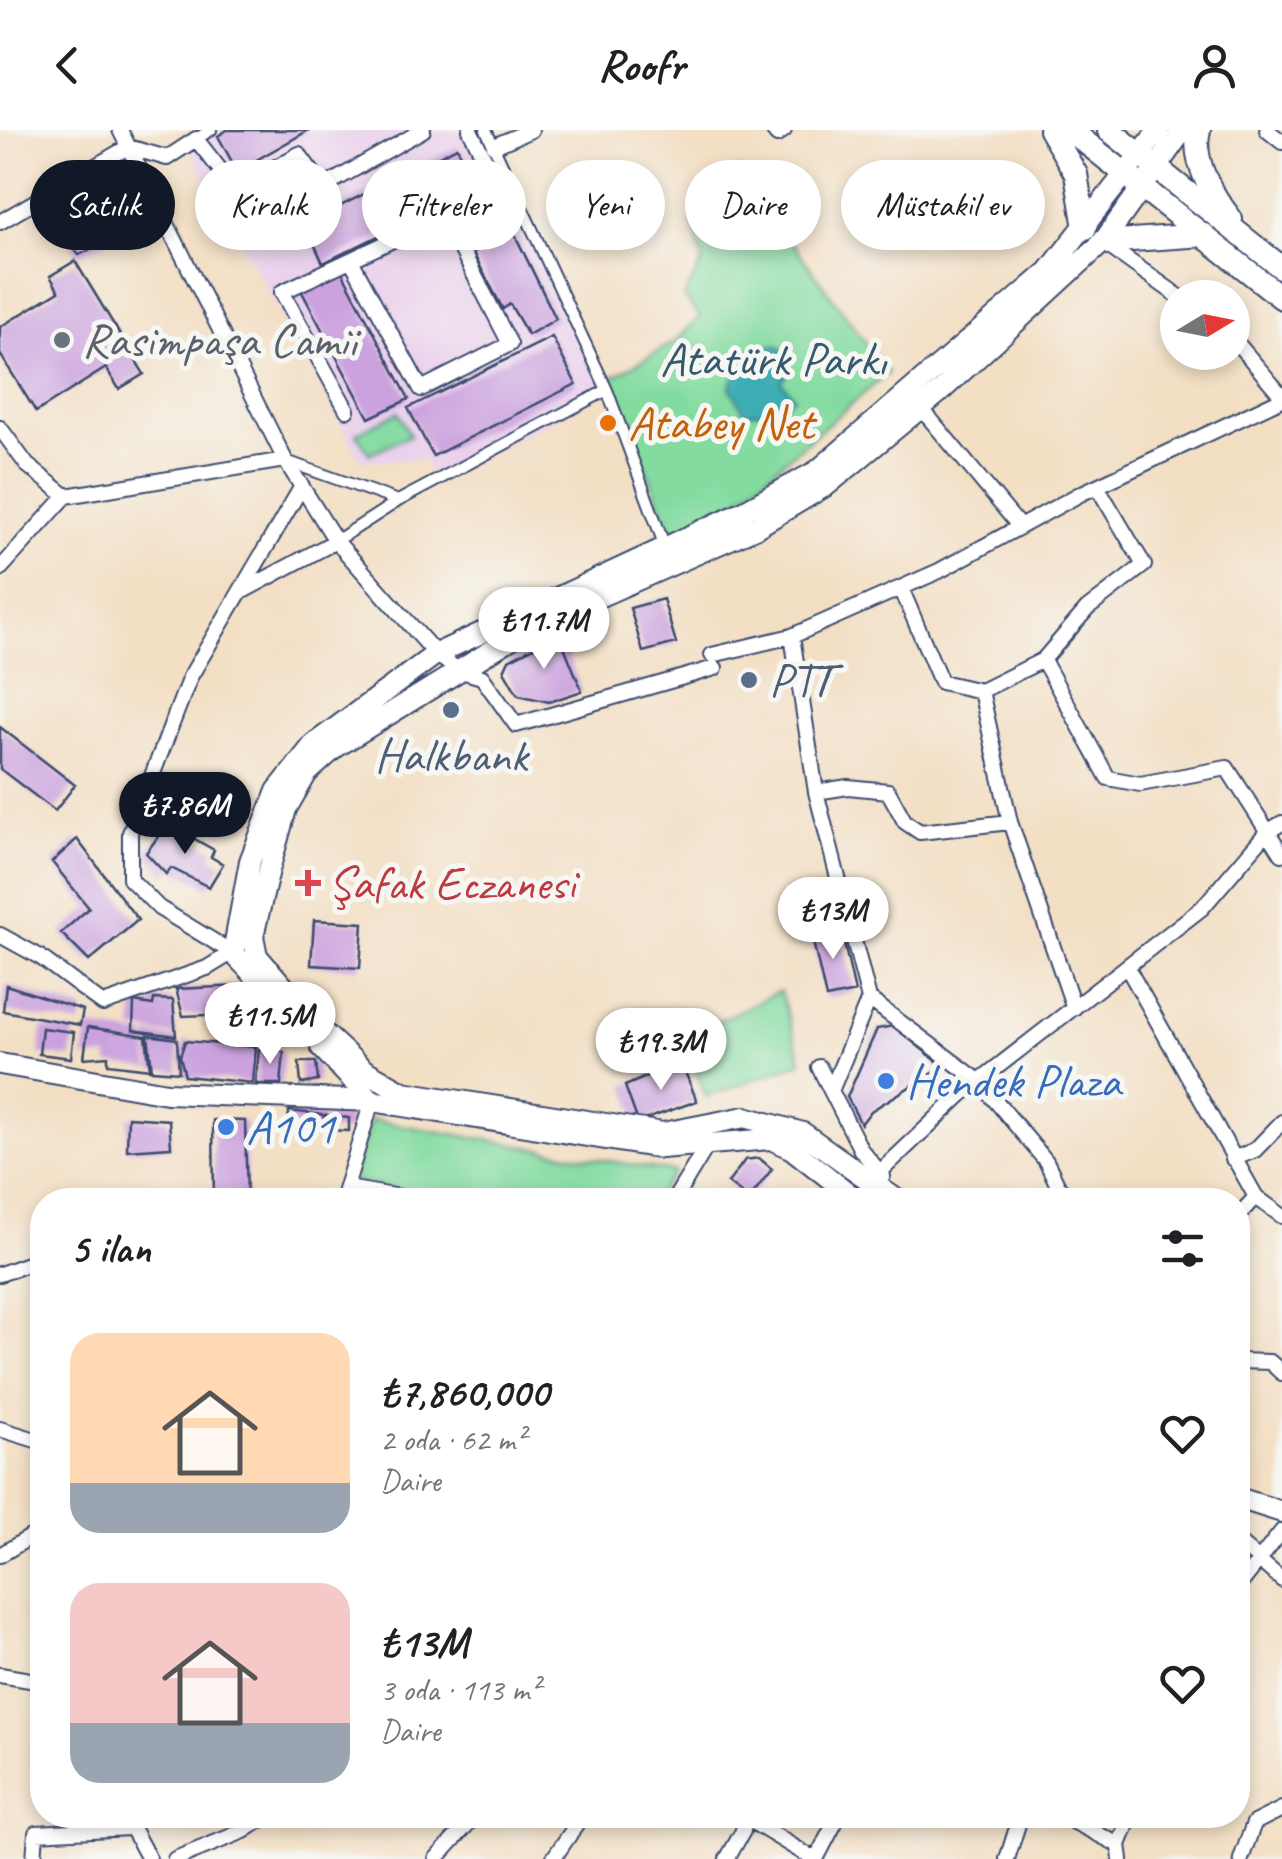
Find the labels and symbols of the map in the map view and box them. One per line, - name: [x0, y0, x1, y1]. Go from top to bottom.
- north arrow: [1160, 280, 1250, 370]
- place label: Rasimpaşa Camii: [82, 310, 362, 370]
- marker: Rasimpaşa Camii: [51, 329, 73, 351]
- park label: Atatürk Parkı: [660, 329, 888, 389]
- place label: Atabey Net: [628, 393, 818, 453]
- marker: Atabey Net: [597, 412, 619, 434]
- pin: ₺11.7M: [463, 587, 625, 672]
- place label: PTT: [769, 650, 844, 710]
- marker: PTT: [738, 669, 760, 691]
- marker: Halkbank: [440, 699, 462, 721]
- place label: Halkbank: [375, 725, 531, 785]
- pin: ₺7.86M: [104, 772, 266, 857]
- place label: Şafak Eczanesi: [328, 853, 580, 913]
- marker: Şafak Eczanesi: [297, 872, 319, 894]
- pin: ₺13M: [774, 877, 892, 962]
- pin: ₺11.5M: [189, 982, 351, 1067]
- pin: ₺19.3M: [580, 1008, 742, 1093]
- place label: Hendek Plaza: [906, 1051, 1123, 1111]
- marker: Hendek Plaza: [875, 1070, 897, 1092]
- place label: A101: [246, 1097, 337, 1157]
- marker: A101: [215, 1116, 237, 1138]

